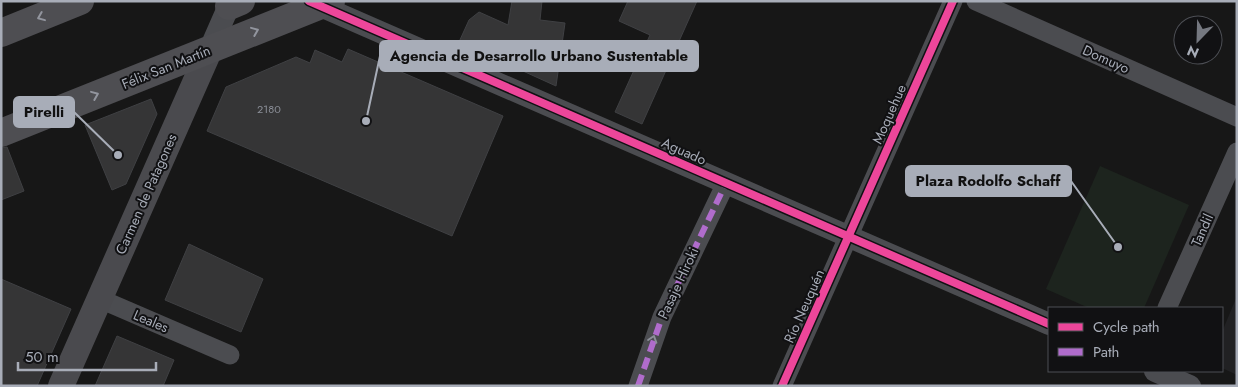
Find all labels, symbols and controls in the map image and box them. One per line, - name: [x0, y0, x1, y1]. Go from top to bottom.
- one-way arrow: [37, 11, 46, 21]
- north arrow: [1173, 15, 1223, 65]
- one-way arrow: [251, 27, 259, 37]
- street label: Félix San Martín: [119, 40, 213, 94]
- street label: Domuyo: [1080, 40, 1133, 78]
- callout: Agencia de Desarrollo Urbano Sustentable: [380, 41, 698, 71]
- text: N: [1184, 41, 1202, 63]
- text: Agencia de Desarrollo Urbano Sustentable: [389, 45, 689, 67]
- street label: Moquehue: [867, 81, 911, 147]
- one-way arrow: [90, 91, 99, 102]
- callout: Pirelli: [14, 97, 74, 127]
- text: Pirelli: [24, 101, 64, 123]
- house number: 2180: [257, 101, 281, 117]
- street label: Carmen de Patagones: [110, 130, 182, 257]
- street label: Aguado: [658, 132, 710, 170]
- callout: Plaza Rodolfo Schaff: [906, 166, 1071, 196]
- text: Plaza Rodolfo Schaff: [916, 170, 1061, 192]
- street label: Tandil: [1186, 210, 1218, 250]
- street label: Pasaje Hiroki: [653, 244, 703, 322]
- street label: Río Neuquén: [779, 266, 829, 346]
- street label: Leales: [130, 305, 172, 337]
- legend: [1048, 307, 1223, 372]
- text: Cycle path: [1093, 316, 1160, 338]
- one-way arrow: [647, 336, 657, 344]
- scale bar: [18, 340, 155, 372]
- text: Path: [1093, 341, 1119, 363]
- text: 50 m: [25, 346, 59, 368]

